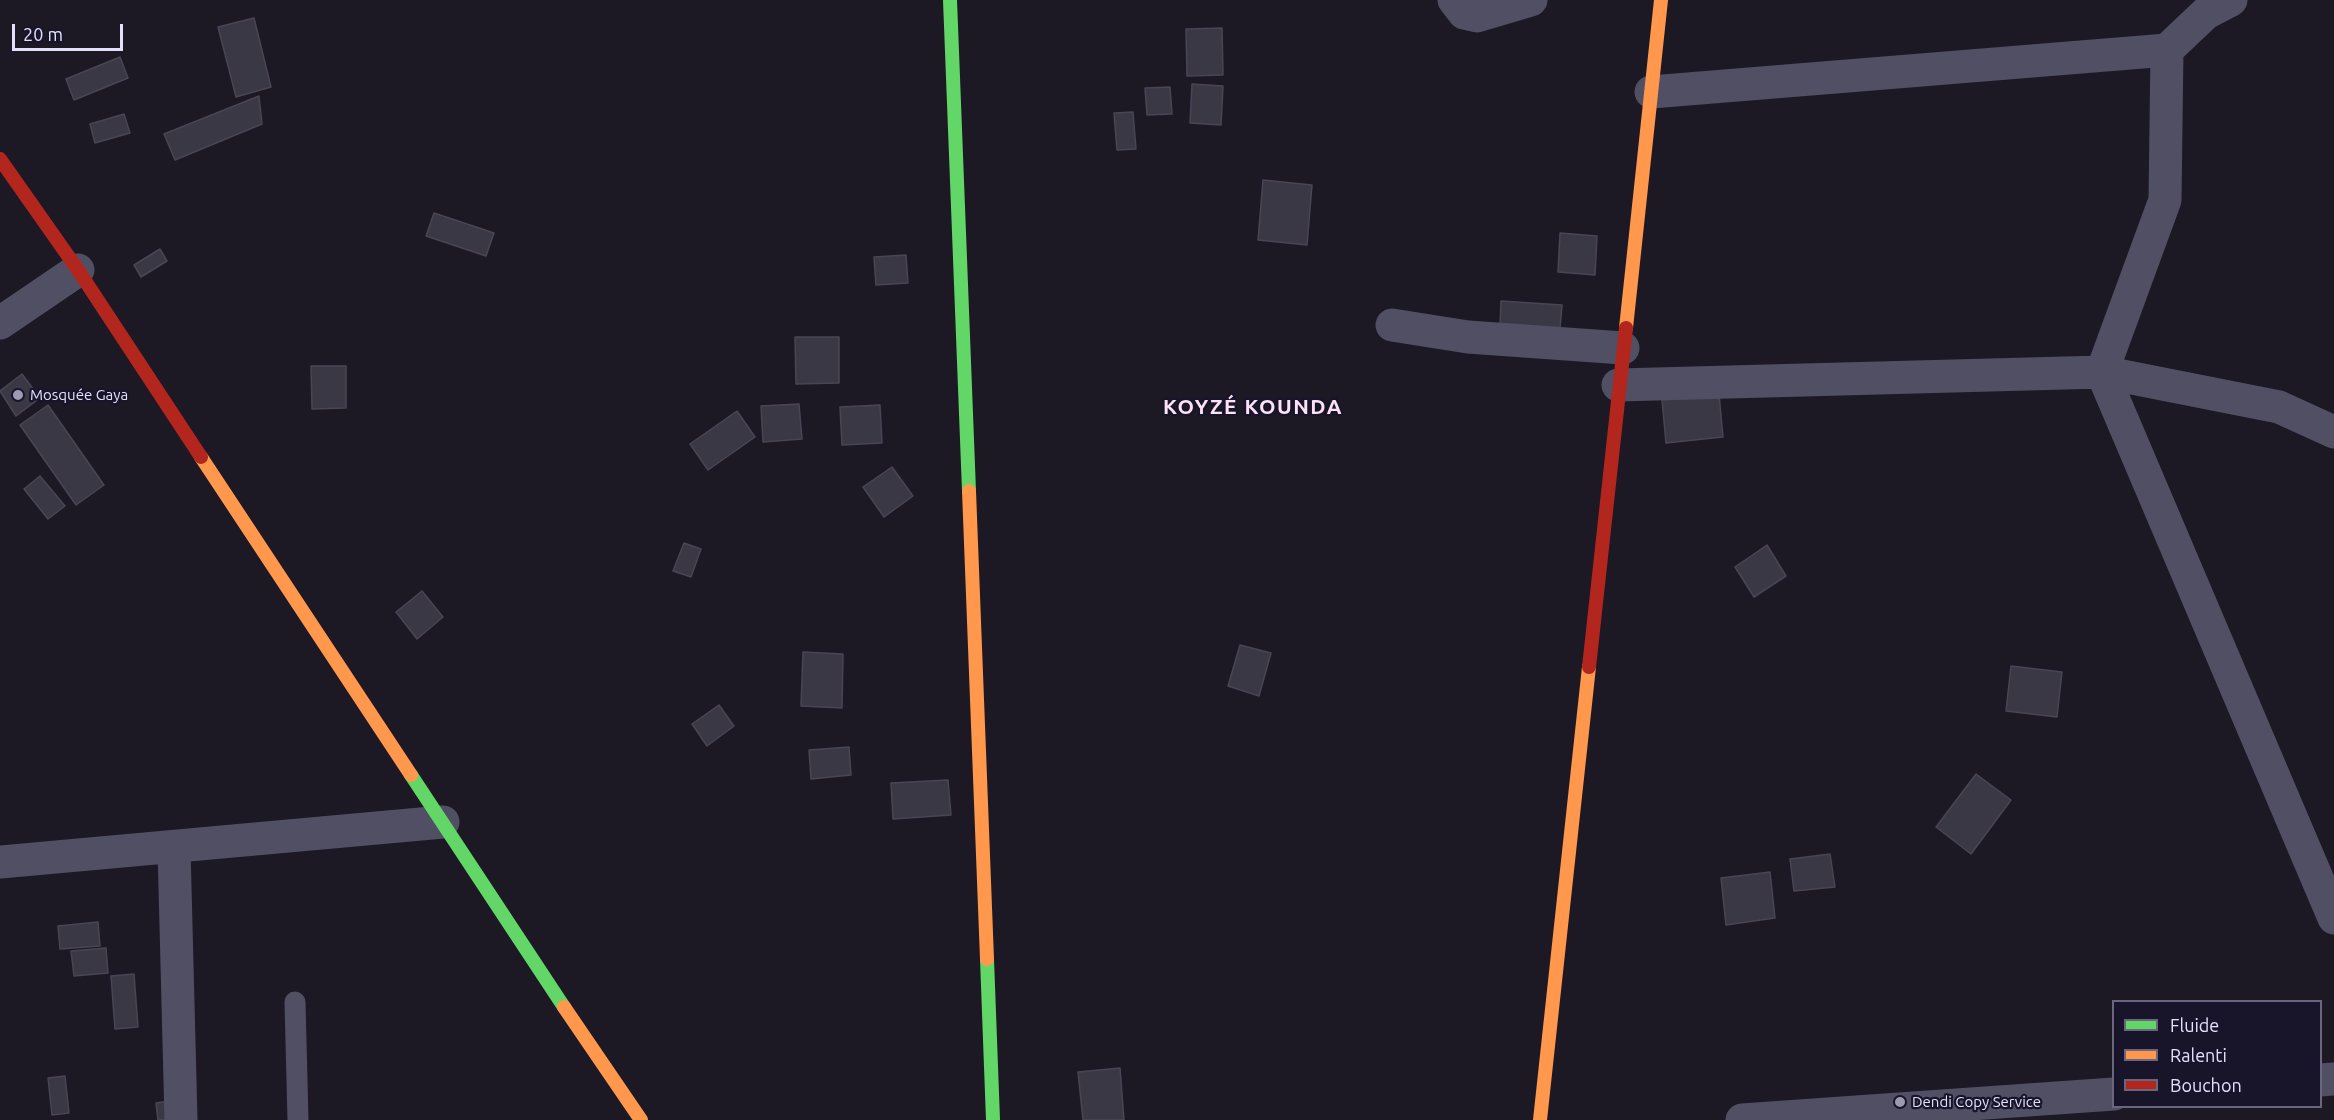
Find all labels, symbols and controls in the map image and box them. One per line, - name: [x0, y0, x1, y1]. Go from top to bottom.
- scale bar: [15, 12, 126, 50]
- text: 20 m: [23, 24, 63, 44]
- place label: Mosquée Gaya: [30, 386, 128, 404]
- marker: Mosquée Gaya: [11, 388, 25, 402]
- district label: KOYZÉ KOUNDA: [1163, 394, 1343, 420]
- legend: [2112, 1000, 2322, 1108]
- text: Fluide: [2170, 1015, 2219, 1035]
- text: Ralenti: [2170, 1045, 2227, 1065]
- text: Bouchon: [2170, 1075, 2242, 1095]
- place label: Dendi Copy Service: [1912, 1093, 2041, 1111]
- marker: Dendi Copy Service: [1893, 1095, 1907, 1109]

